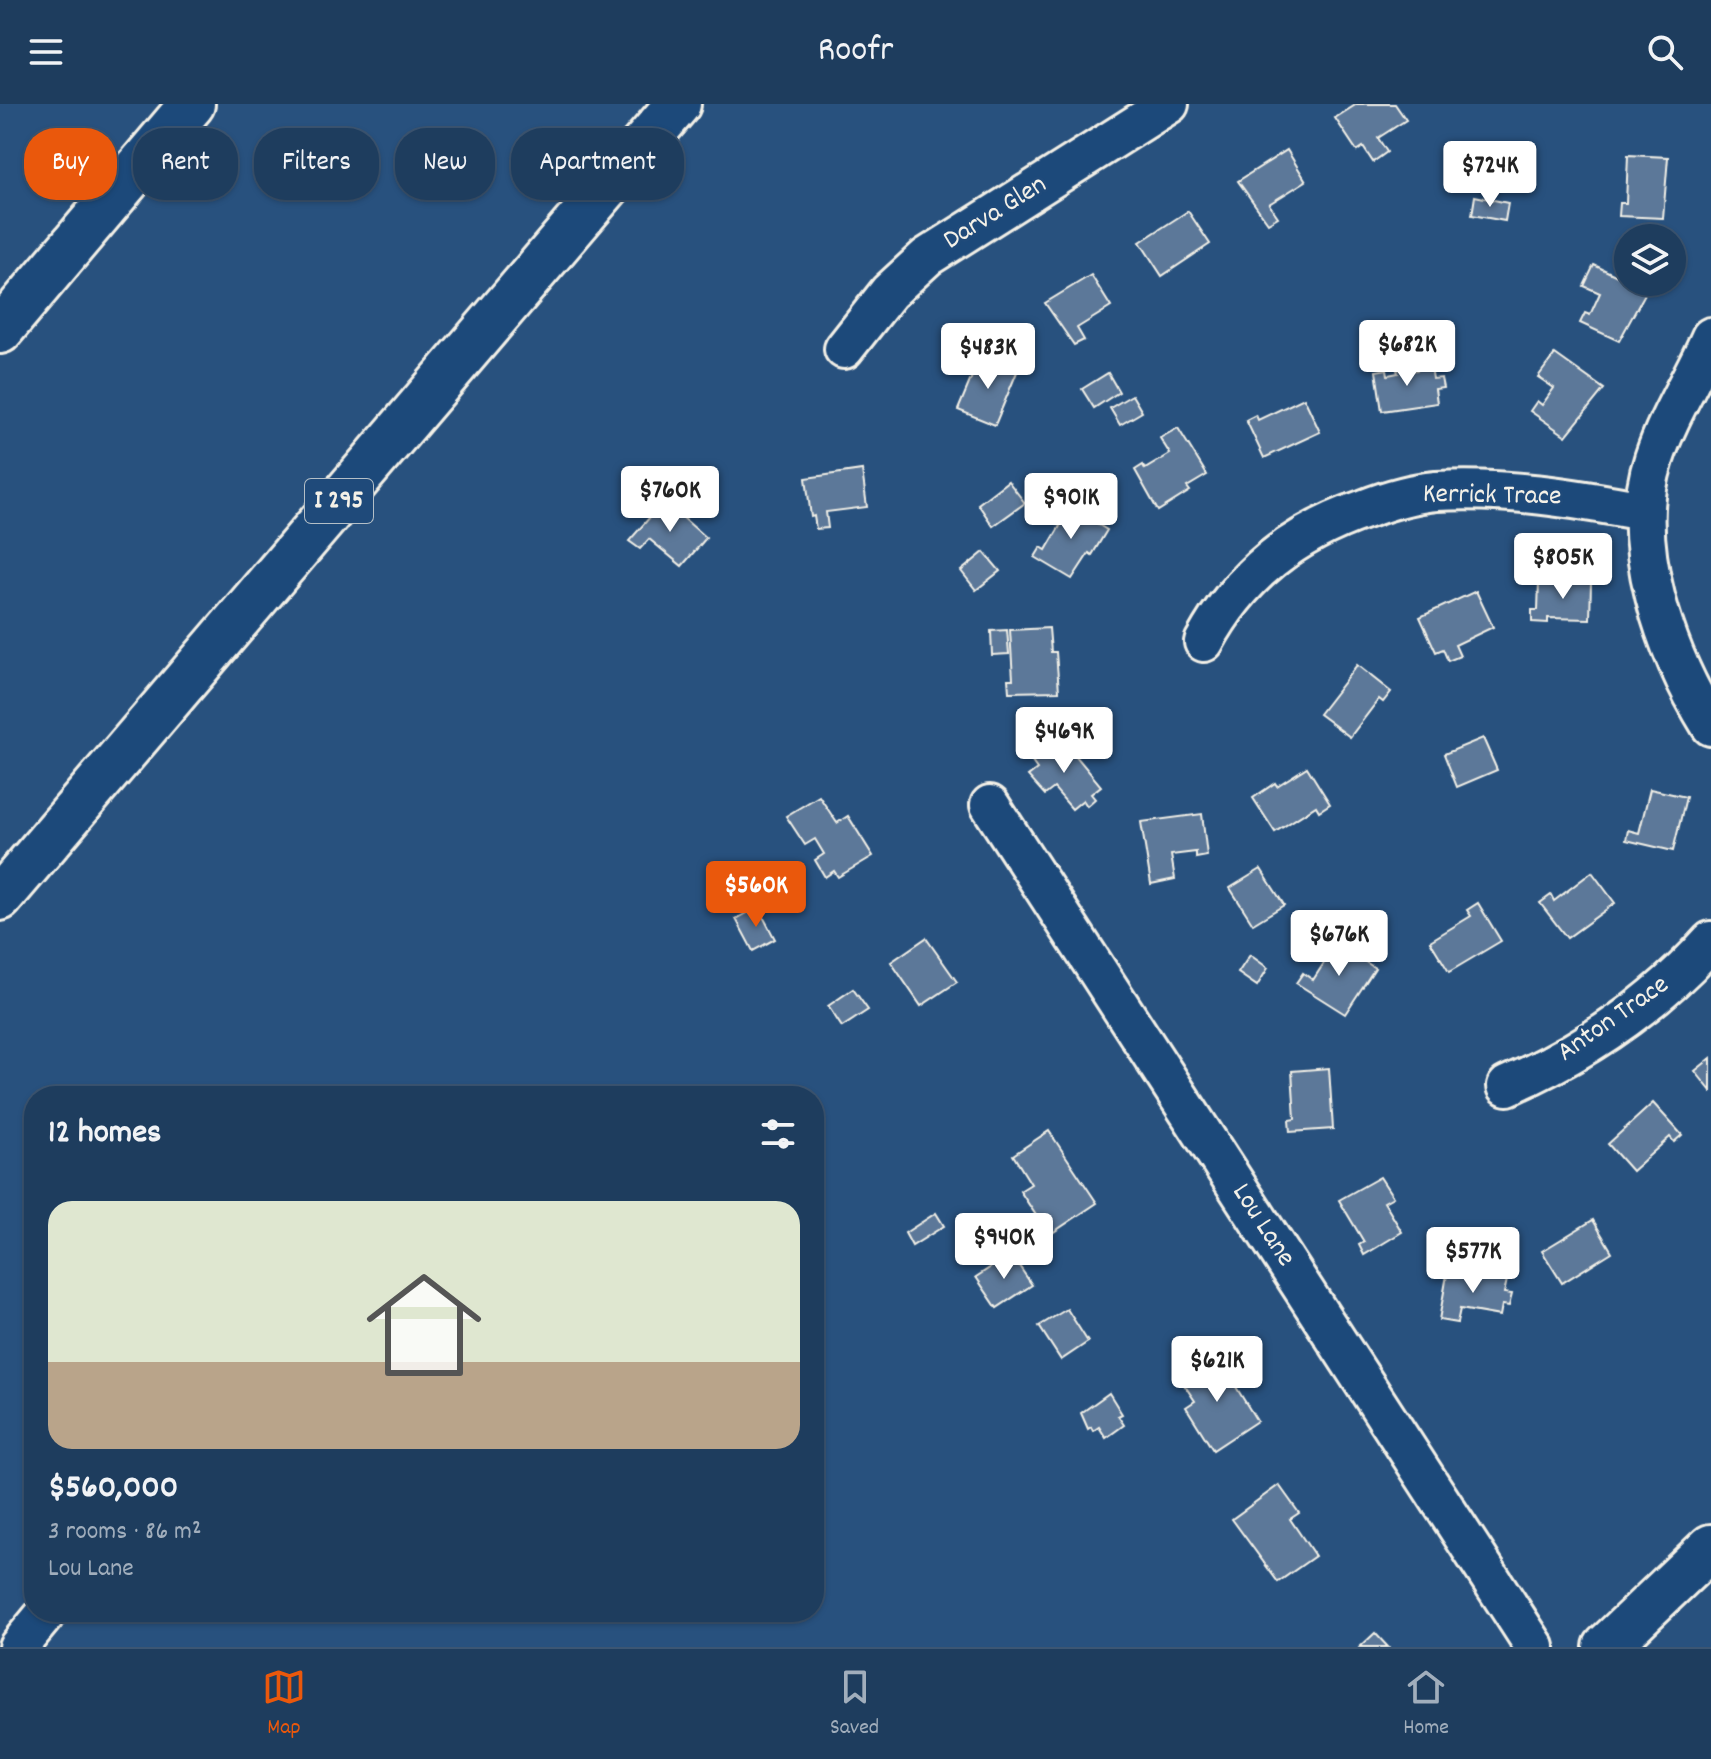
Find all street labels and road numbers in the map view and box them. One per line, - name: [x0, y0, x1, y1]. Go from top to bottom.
- street label: Darva Glen: [937, 167, 1055, 261]
- street label: Kerrick Trace: [1422, 476, 1562, 518]
- road number: I 295: [305, 479, 373, 523]
- street label: Anton Trace: [1550, 967, 1678, 1073]
- street label: Lou Lane: [1220, 1176, 1304, 1276]

